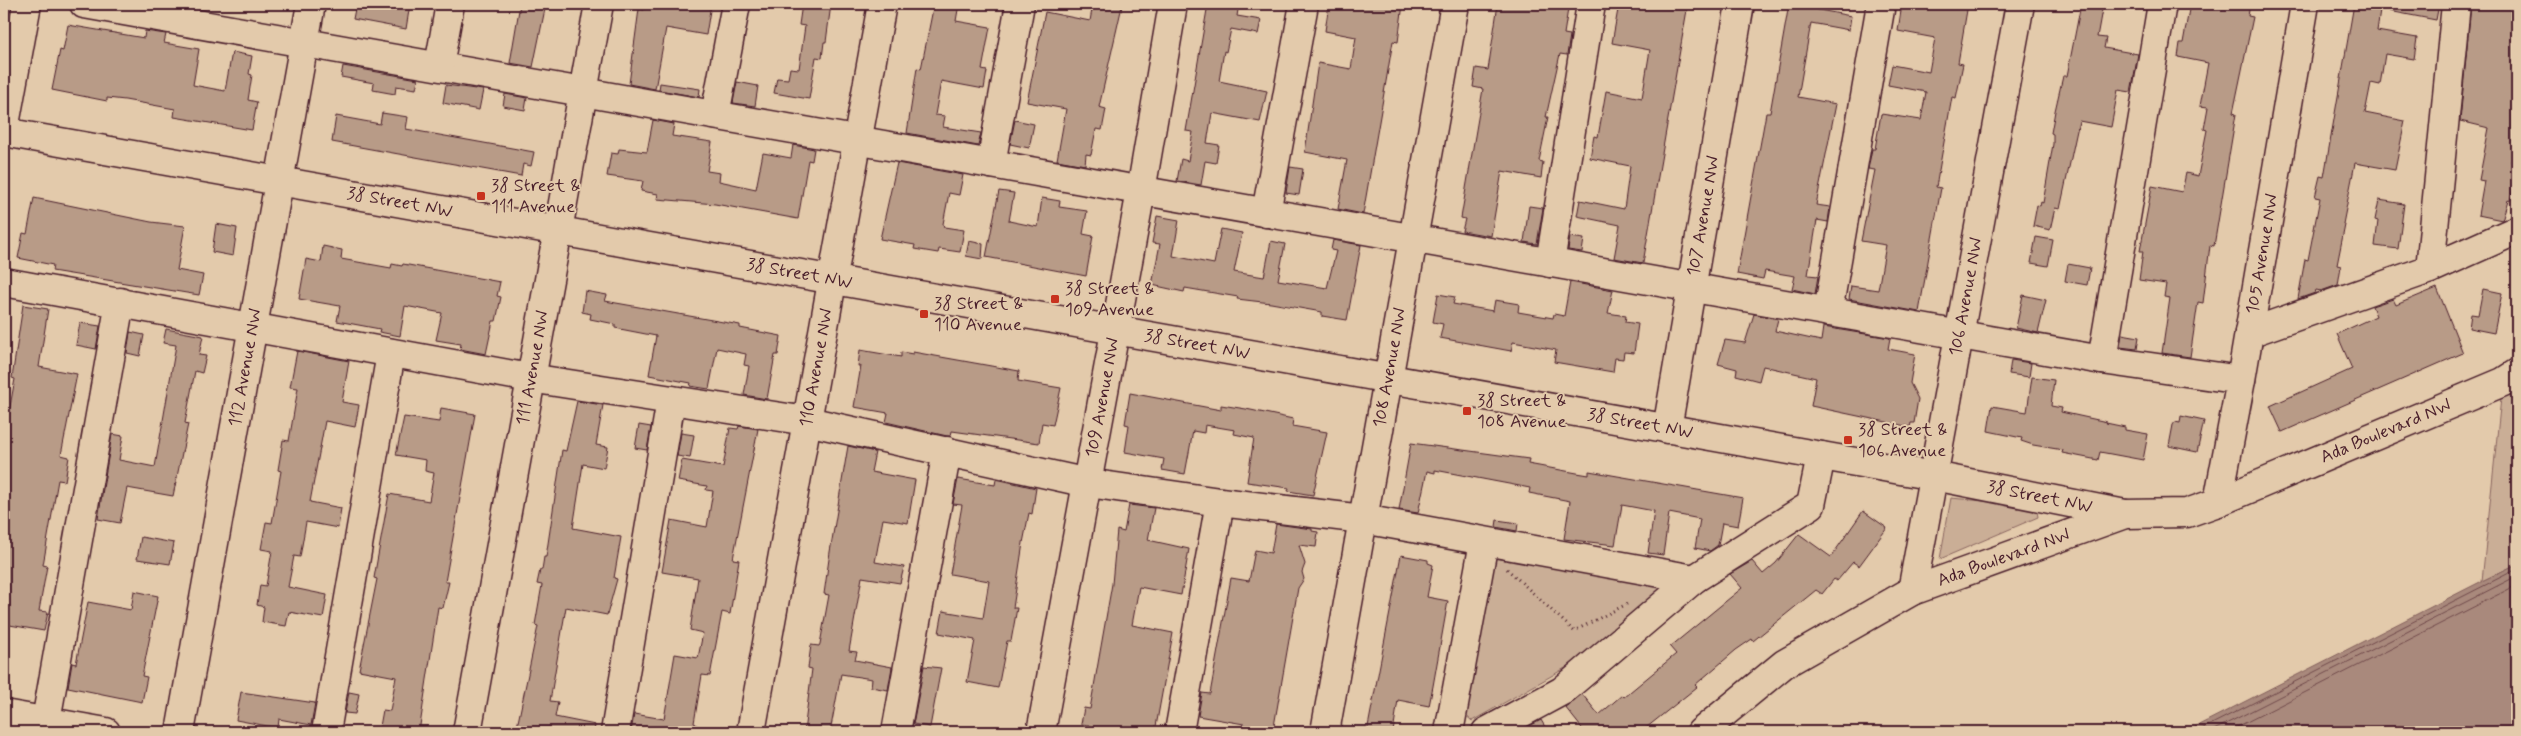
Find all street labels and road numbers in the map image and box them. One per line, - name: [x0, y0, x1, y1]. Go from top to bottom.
- street label: 107 Avenue NW: [1681, 154, 1726, 278]
- street label: 38 Street NW: [345, 181, 454, 224]
- street label: 105 Avenue NW: [2240, 192, 2284, 316]
- street label: 106 Avenue NW: [1943, 236, 1989, 358]
- street label: 38 Street NW: [745, 253, 854, 295]
- street label: 108 Avenue NW: [1368, 306, 1413, 430]
- street label: 112 Avenue NW: [223, 307, 268, 429]
- street label: 110 Avenue NW: [794, 307, 839, 429]
- street label: 111 Avenue NW: [511, 309, 555, 427]
- street label: 38 Street NW: [1143, 323, 1252, 366]
- street label: 109 Avenue NW: [1080, 336, 1126, 459]
- street label: Ada Boulevard NW: [2317, 393, 2455, 470]
- street label: 38 Street NW: [1586, 402, 1695, 445]
- street label: 38 Street NW: [1985, 475, 2094, 519]
- street label: Ada Boulevard NW: [1934, 523, 2073, 593]

